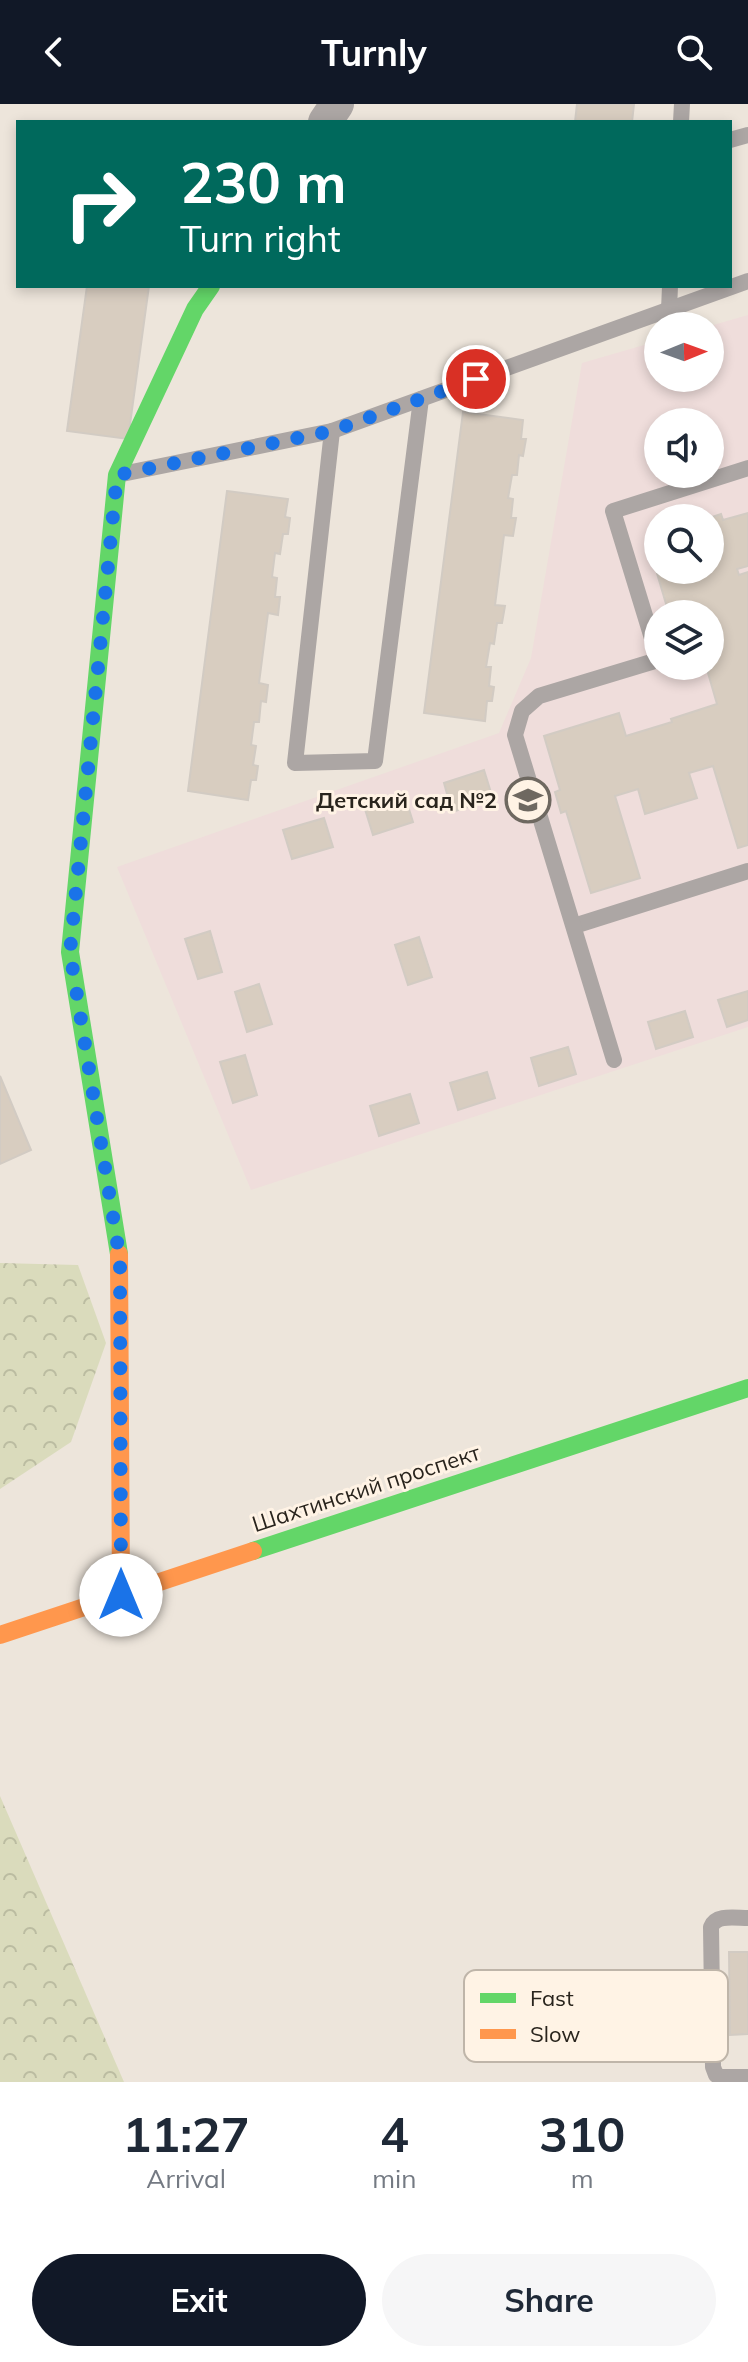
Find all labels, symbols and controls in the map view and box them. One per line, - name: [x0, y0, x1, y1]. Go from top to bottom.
- icon: back: [32, 30, 76, 74]
- text: Turnly: [321, 30, 427, 75]
- icon: search: [672, 30, 716, 74]
- text: 230 m: [180, 147, 347, 217]
- icon: right: [48, 152, 152, 256]
- text: Turn right: [180, 216, 341, 261]
- north arrow: [644, 312, 724, 392]
- map controls: [644, 312, 724, 680]
- pin: [442, 345, 510, 413]
- icon: arrive: [454, 357, 498, 401]
- button: sound: [644, 408, 724, 488]
- button: search: [644, 504, 724, 584]
- button: layers: [644, 600, 724, 680]
- school or university icon: Детский сад №2: [504, 776, 552, 824]
- place label: Детский сад №2: [316, 786, 497, 814]
- street label: Шахтинский проспект: [249, 1438, 483, 1538]
- position arrow: [79, 1553, 163, 1637]
- legend: [464, 1970, 728, 2062]
- text: Fast: [530, 1984, 574, 2012]
- text: Slow: [530, 2020, 580, 2048]
- text: 11:27: [123, 2104, 250, 2164]
- text: 4: [380, 2104, 409, 2164]
- text: 310: [539, 2104, 625, 2164]
- text: Arrival: [146, 2162, 226, 2195]
- text: min: [372, 2162, 416, 2195]
- text: m: [571, 2162, 594, 2195]
- button: Exit: [32, 2254, 366, 2346]
- button: Share: [382, 2254, 716, 2346]

